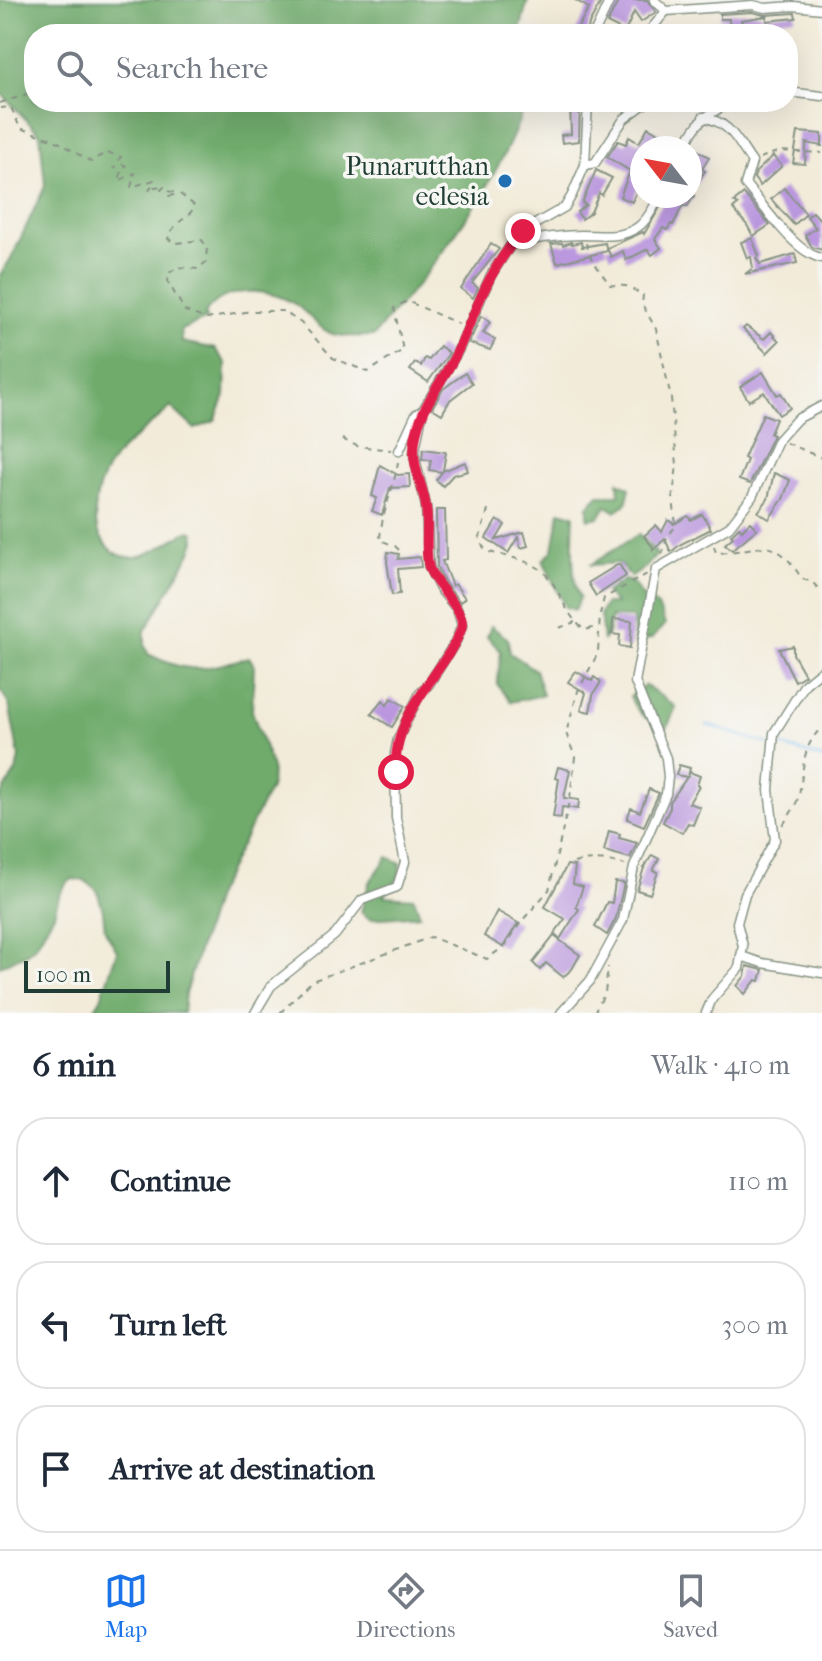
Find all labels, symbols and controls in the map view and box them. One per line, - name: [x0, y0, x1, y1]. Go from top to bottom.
- search box: [24, 24, 798, 112]
- icon: search: [52, 46, 96, 90]
- text: Search here: [116, 51, 268, 86]
- north arrow: [630, 136, 702, 208]
- place label: Punarutthan eclesia: [345, 151, 490, 212]
- marker: Punarutthan eclesia: [496, 172, 514, 190]
- route end: [505, 213, 541, 249]
- route start: [378, 754, 414, 790]
- scale bar: [24, 957, 170, 993]
- text: 100 m: [36, 962, 91, 988]
- text: 6 min: [32, 1045, 116, 1085]
- text: Walk · 410 m: [651, 1050, 790, 1081]
- icon: ahead: [34, 1159, 78, 1203]
- text: Continue: [110, 1164, 231, 1199]
- text: 110 m: [728, 1166, 788, 1197]
- icon: left: [34, 1303, 78, 1347]
- text: Turn left: [110, 1308, 227, 1343]
- text: 300 m: [721, 1310, 788, 1341]
- icon: arrive: [34, 1447, 78, 1491]
- text: Arrive at destination: [110, 1452, 375, 1487]
- tab: Map: [104, 1569, 148, 1643]
- tab: Directions: [356, 1569, 455, 1643]
- tab: Saved: [663, 1569, 718, 1643]

